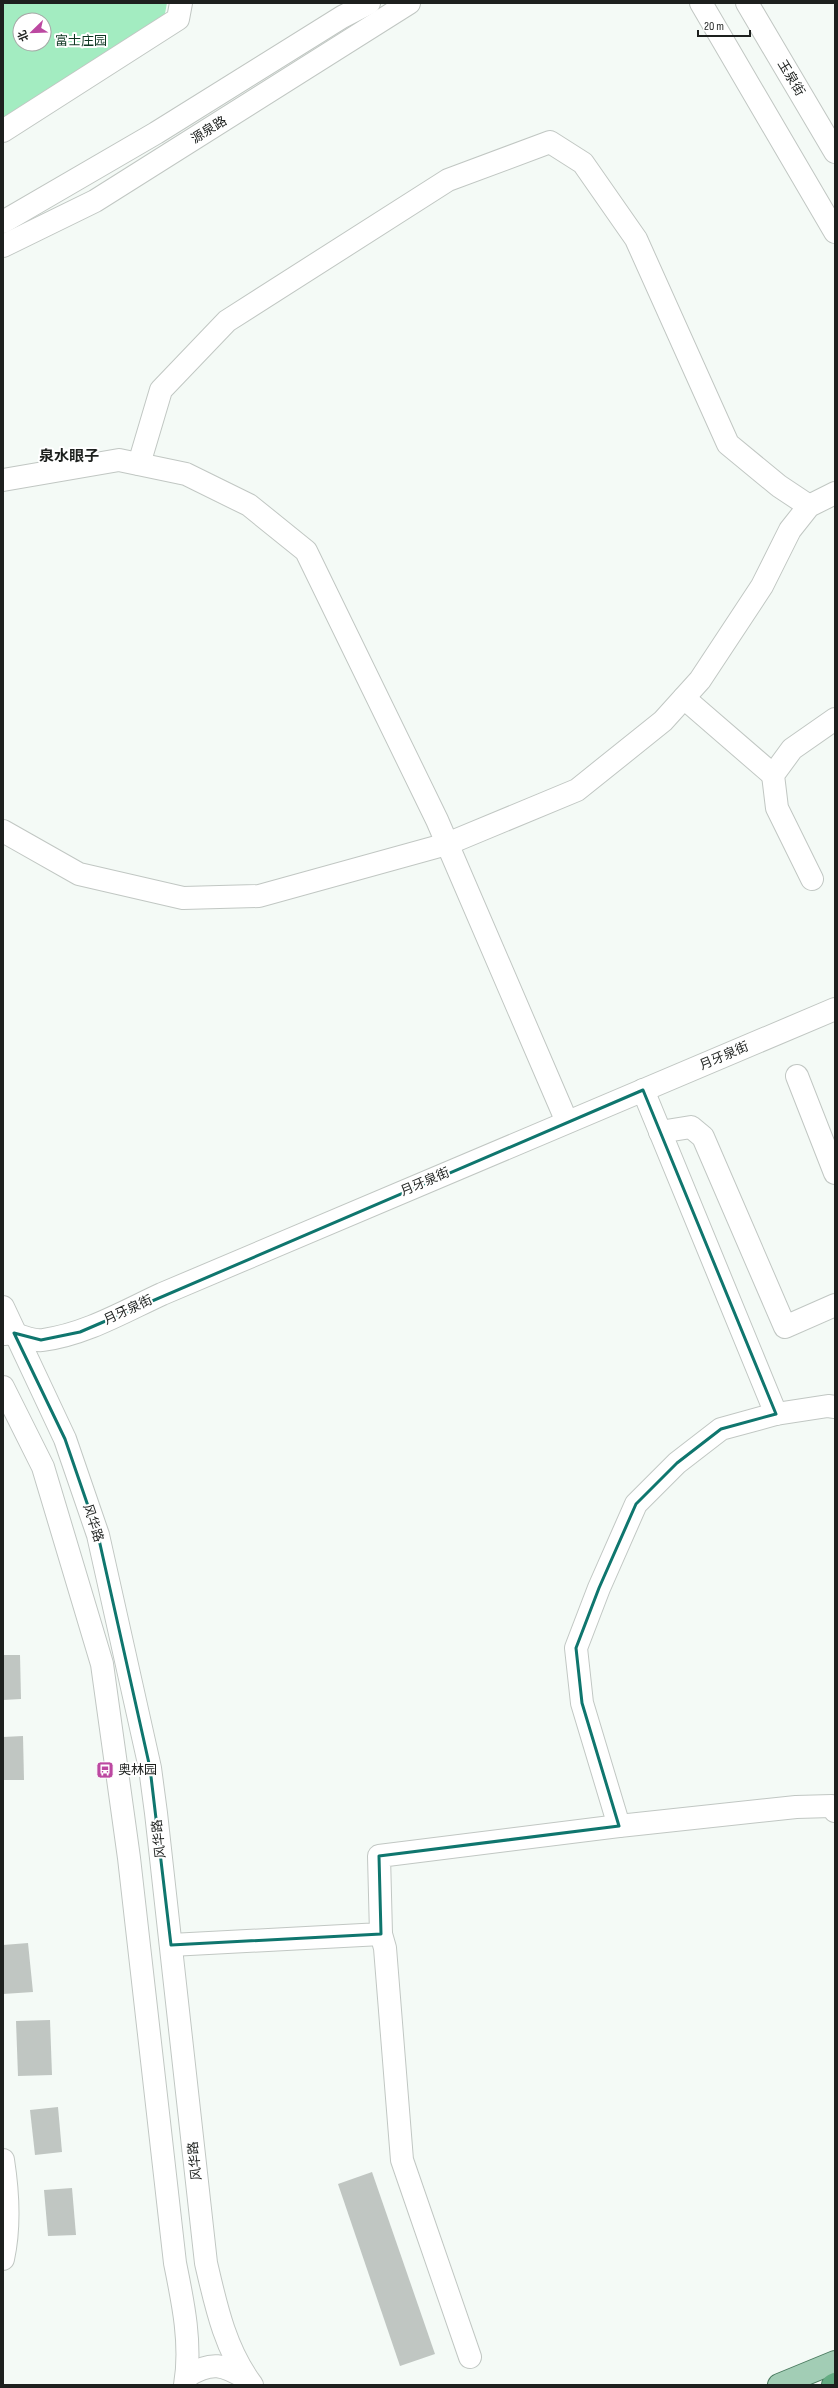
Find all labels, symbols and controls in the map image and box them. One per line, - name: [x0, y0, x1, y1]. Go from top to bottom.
- north arrow: [12, 12, 52, 52]
- scale bar: [698, 12, 750, 38]
- text: 20 m: [704, 19, 724, 34]
- text: 北: [15, 28, 31, 43]
- park label: 富士庄园: [55, 33, 107, 49]
- street label: 玉泉街: [774, 57, 808, 99]
- street label: 源泉路: [188, 113, 230, 147]
- district label: 泉水眼子: [39, 447, 99, 466]
- street label: 月牙泉街: [697, 1038, 751, 1074]
- street label: 月牙泉街: [398, 1164, 452, 1200]
- street label: 月牙泉街: [101, 1292, 155, 1328]
- street label: 风华路: [79, 1502, 107, 1544]
- bus stop icon: 奥林园: [95, 1760, 115, 1780]
- place label: 奥林园: [118, 1762, 157, 1778]
- street label: 风华路: [149, 1819, 169, 1859]
- street label: 风华路: [185, 2141, 205, 2181]

